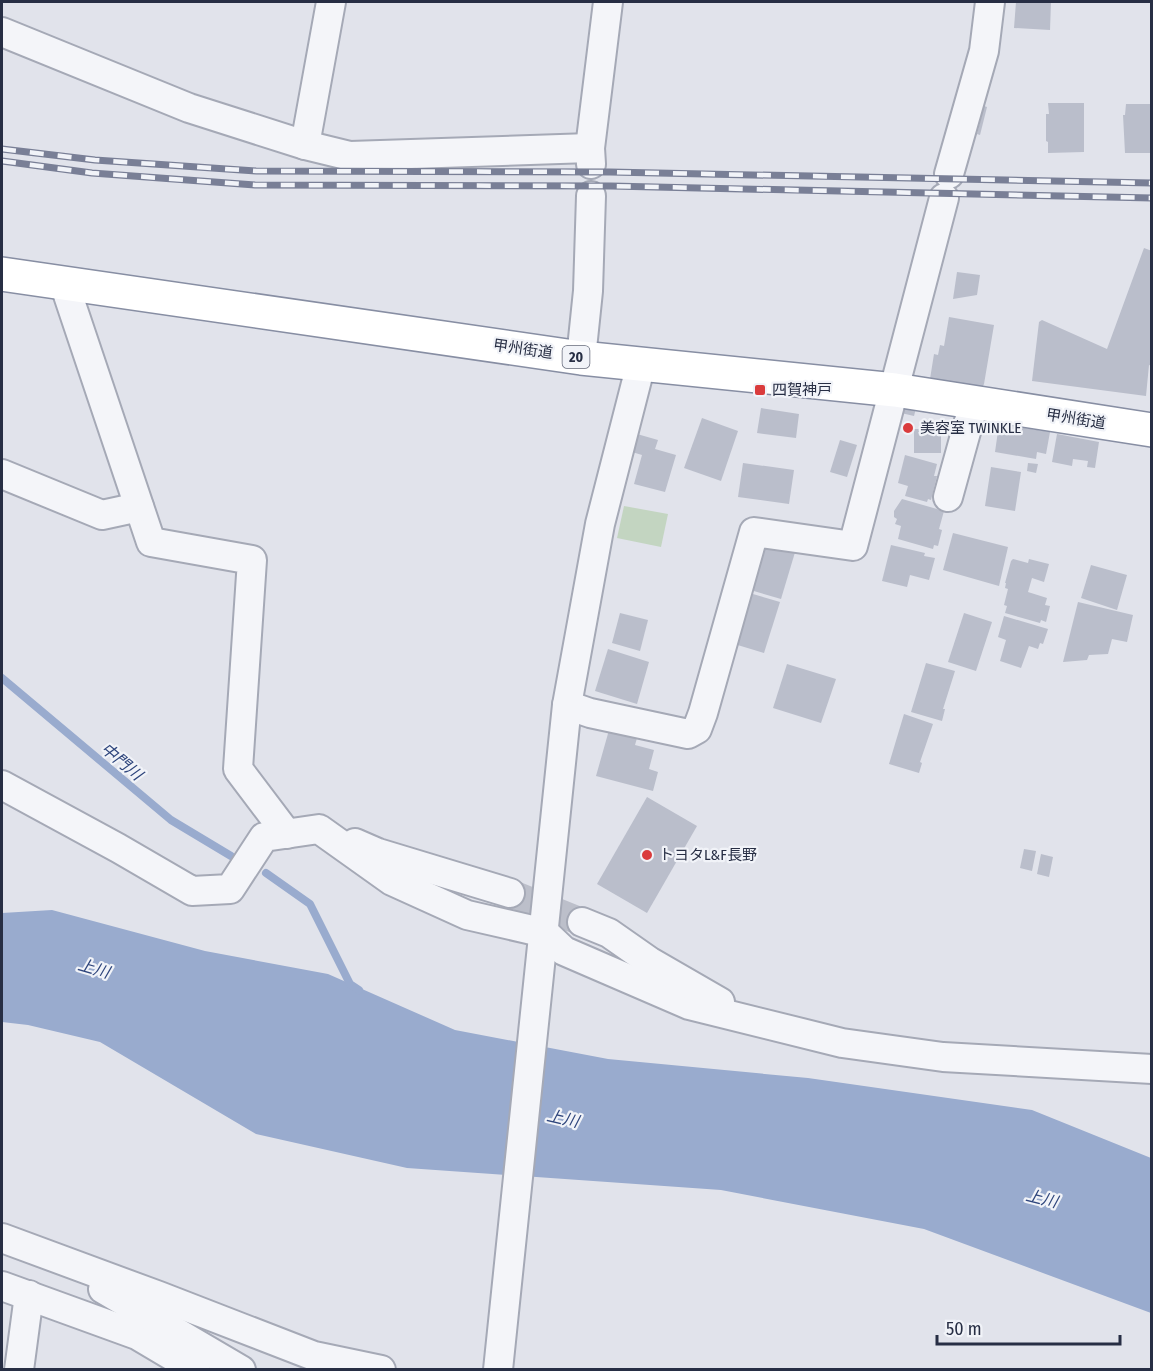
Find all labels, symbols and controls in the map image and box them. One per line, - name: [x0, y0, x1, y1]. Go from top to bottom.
- street label: 甲州街道: [492, 336, 554, 362]
- road number: 20: [562, 346, 590, 368]
- place label: 四賀神戸: [772, 381, 832, 399]
- marker: 四賀神戸: [753, 383, 767, 397]
- street label: 甲州街道: [1045, 405, 1107, 433]
- place label: 美容室 TWINKLE: [920, 419, 1021, 437]
- marker: 美容室 TWINKLE: [901, 421, 915, 435]
- water label: 中門川: [97, 739, 148, 785]
- place label: トヨタL&F長野: [659, 846, 757, 864]
- marker: トヨタL&F長野: [640, 848, 654, 862]
- water label: 上川: [76, 955, 114, 983]
- water label: 上川: [545, 1106, 583, 1132]
- water label: 上川: [1024, 1185, 1062, 1212]
- scale bar: [937, 1308, 1120, 1346]
- text: 50 m: [946, 1318, 982, 1340]

